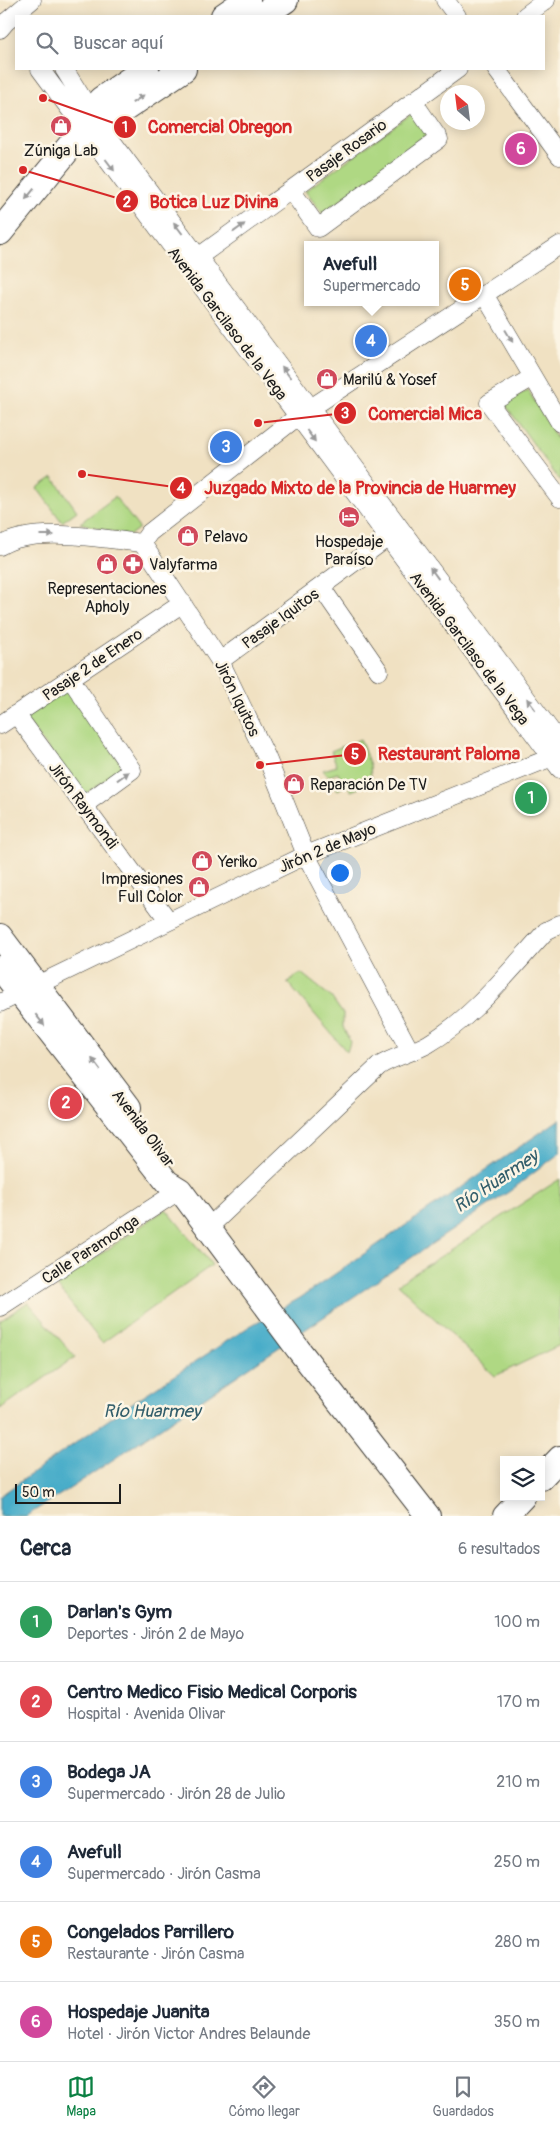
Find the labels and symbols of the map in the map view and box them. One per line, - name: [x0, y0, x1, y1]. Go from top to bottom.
- north arrow: [440, 85, 485, 130]
- one-way arrow: [131, 94, 145, 104]
- callout: Comercial Obregon: [113, 111, 302, 144]
- shop icon: Zúniga Lab: [49, 114, 73, 138]
- street label: Pasaje Rosario: [302, 115, 391, 187]
- text: Comercial Obregon: [148, 116, 292, 139]
- text: 1: [122, 118, 128, 137]
- pin: 6: [505, 130, 537, 168]
- place label: Zúniga Lab: [24, 141, 98, 161]
- one-way arrow: [104, 158, 115, 171]
- callout: Botica Luz Divina: [114, 185, 288, 218]
- one-way arrow: [25, 187, 36, 200]
- text: Botica Luz Divina: [150, 191, 279, 214]
- text: 2: [123, 193, 131, 212]
- one-way arrow: [172, 222, 183, 235]
- one-way arrow: [232, 222, 245, 233]
- street label: Avenida Garcilaso de la Vega: [163, 243, 291, 404]
- pin: 5: [449, 266, 481, 304]
- pin: 4: [355, 322, 387, 360]
- one-way arrow: [504, 330, 513, 343]
- one-way arrow: [280, 366, 291, 379]
- shop icon: Marilú & Yosef: [315, 367, 339, 391]
- place label: Marilú & Yosef: [343, 370, 438, 390]
- callout: Comercial Mica: [333, 397, 492, 430]
- text: Comercial Mica: [368, 403, 483, 426]
- text: 3: [341, 404, 349, 423]
- pin: 3: [210, 428, 242, 466]
- one-way arrow: [306, 429, 316, 443]
- callout: Juzgado Mixto de la Provincia de Huarmey: [169, 471, 526, 504]
- text: Juzgado Mixto de la Provincia de Huarmey: [204, 477, 516, 500]
- text: 4: [177, 479, 186, 498]
- hotel icon: Hospedaje Paraíso: [337, 505, 361, 529]
- shop icon: Pelavo: [176, 524, 200, 548]
- place label: Pelavo: [204, 527, 248, 547]
- one-way arrow: [39, 531, 55, 539]
- place label: Hospedaje Paraíso: [315, 532, 383, 570]
- shop icon: Representaciones Apholy: [95, 552, 119, 576]
- pharmacy icon: Valyfarma: [121, 552, 145, 576]
- place label: Valyfarma: [149, 555, 217, 575]
- one-way arrow: [429, 567, 440, 580]
- street label: Avenida Garcilaso de la Vega: [405, 568, 533, 729]
- place label: Representaciones Apholy: [48, 579, 167, 617]
- street label: Pasaje Iquitos: [238, 584, 323, 653]
- street label: Pasaje 2 de Enero: [39, 624, 147, 706]
- street label: Jirón Iquitos: [210, 657, 264, 740]
- one-way arrow: [526, 697, 536, 711]
- callout: Restaurant Paloma: [343, 738, 530, 771]
- text: Restaurant Paloma: [378, 743, 521, 766]
- text: 5: [351, 745, 359, 764]
- street label: Jirón Raymondi: [44, 758, 122, 853]
- one-way arrow: [116, 771, 130, 781]
- shop icon: Reparación De TV: [282, 772, 306, 796]
- place label: Reparación De TV: [310, 775, 427, 795]
- pin: 1: [515, 779, 547, 817]
- street label: Jirón 2 de Mayo: [276, 818, 379, 877]
- shop icon: Yeriko: [190, 849, 214, 873]
- place label: Yeriko: [217, 852, 258, 872]
- your location: [327, 860, 353, 886]
- place label: Impresiones Full Color: [101, 869, 183, 907]
- shop icon: Impresiones Full Color: [187, 875, 211, 899]
- one-way arrow: [35, 1013, 46, 1026]
- one-way arrow: [91, 1057, 101, 1071]
- pin: 2: [50, 1084, 82, 1122]
- street label: Avenida Olivar: [107, 1086, 179, 1172]
- water label: Río Huarmey: [450, 1144, 545, 1218]
- street label: Calle Paramonga: [38, 1211, 143, 1289]
- water label: Río Huarmey: [104, 1400, 203, 1423]
- scale bar: [15, 1481, 121, 1504]

